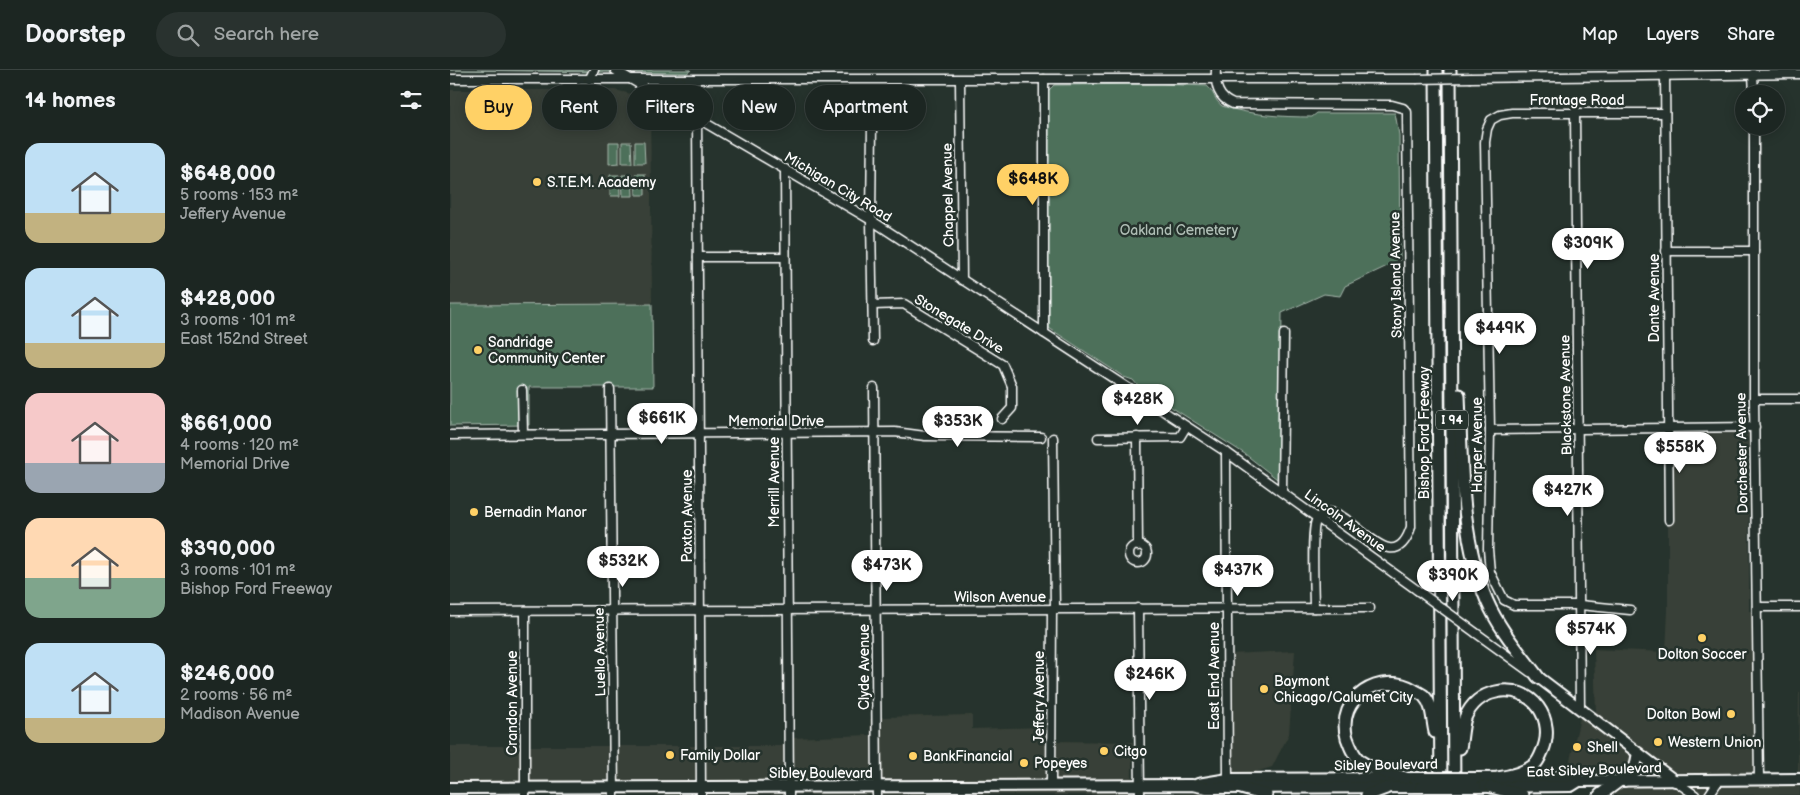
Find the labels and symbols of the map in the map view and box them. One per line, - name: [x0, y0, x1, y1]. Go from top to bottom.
- street label: Frontage Road: [1530, 92, 1624, 109]
- street label: Chappel Avenue: [939, 143, 957, 247]
- street label: Michigan City Road: [781, 148, 895, 226]
- pin: $648K: [998, 164, 1068, 206]
- place label: S.T.E.M. Academy: [547, 174, 657, 191]
- marker: S.T.E.M. Academy: [531, 176, 543, 188]
- street label: Stony Island Avenue: [1386, 212, 1406, 338]
- park label: Oakland Cemetery: [1120, 222, 1239, 239]
- pin: $309K: [1553, 228, 1623, 270]
- street label: Dante Avenue: [1646, 254, 1663, 342]
- street label: Stonegate Drive: [911, 291, 1007, 357]
- pin: $449K: [1465, 312, 1535, 355]
- place label: Sandridge Community Center: [488, 334, 606, 367]
- street label: Blackstone Avenue: [1556, 335, 1576, 455]
- marker: Sandridge Community Center: [472, 344, 484, 356]
- street label: Bishop Ford Freeway: [1416, 366, 1433, 500]
- pin: $428K: [1103, 384, 1173, 426]
- street label: Dorchester Avenue: [1732, 392, 1752, 514]
- street label: Harper Avenue: [1469, 397, 1486, 493]
- pin: $661K: [627, 402, 697, 445]
- pin: $353K: [923, 406, 993, 448]
- road number: I 94: [1436, 410, 1468, 430]
- street label: Memorial Drive: [728, 413, 824, 430]
- pin: $558K: [1645, 432, 1715, 474]
- street label: Merrill Avenue: [766, 437, 783, 527]
- street label: Paxton Avenue: [679, 469, 696, 563]
- pin: $427K: [1533, 474, 1603, 517]
- street label: Lincoln Avenue: [1301, 486, 1389, 556]
- place label: Bernadin Manor: [484, 504, 588, 521]
- marker: Bernadin Manor: [468, 506, 480, 518]
- pin: $532K: [588, 546, 658, 588]
- pin: $473K: [852, 550, 922, 592]
- pin: $437K: [1203, 554, 1273, 597]
- pin: $390K: [1418, 560, 1488, 602]
- street label: Wilson Avenue: [954, 589, 1046, 606]
- street label: Luella Avenue: [591, 607, 609, 697]
- pin: $574K: [1556, 614, 1626, 656]
- street label: East End Avenue: [1206, 622, 1223, 730]
- street label: Clyde Avenue: [856, 624, 873, 710]
- marker: Dolton Soccer: [1696, 632, 1708, 644]
- place label: Dolton Soccer: [1658, 646, 1747, 663]
- street label: Crandon Avenue: [504, 650, 521, 756]
- street label: Jeffery Avenue: [1031, 651, 1048, 743]
- pin: $246K: [1115, 658, 1185, 701]
- place label: Baymont Chicago/Calumet City: [1274, 673, 1414, 706]
- marker: Baymont Chicago/Calumet City: [1258, 683, 1270, 695]
- place label: Dolton Bowl: [1646, 706, 1721, 723]
- marker: Dolton Bowl: [1725, 708, 1737, 720]
- place label: Western Union: [1668, 734, 1761, 751]
- marker: Western Union: [1652, 736, 1664, 748]
- place label: Shell: [1587, 739, 1618, 756]
- marker: Shell: [1571, 741, 1583, 753]
- place label: Citgo: [1114, 743, 1147, 760]
- marker: Citgo: [1098, 745, 1110, 757]
- place label: Family Dollar: [680, 747, 761, 764]
- place label: BankFinancial: [923, 748, 1012, 765]
- marker: Family Dollar: [664, 749, 676, 761]
- marker: BankFinancial: [907, 750, 919, 762]
- place label: Popeyes: [1034, 755, 1087, 772]
- street label: Sibley Boulevard: [1334, 756, 1438, 774]
- marker: Popeyes: [1018, 757, 1030, 769]
- street label: East Sibley Boulevard: [1526, 759, 1662, 781]
- street label: Sibley Boulevard: [769, 765, 873, 782]

